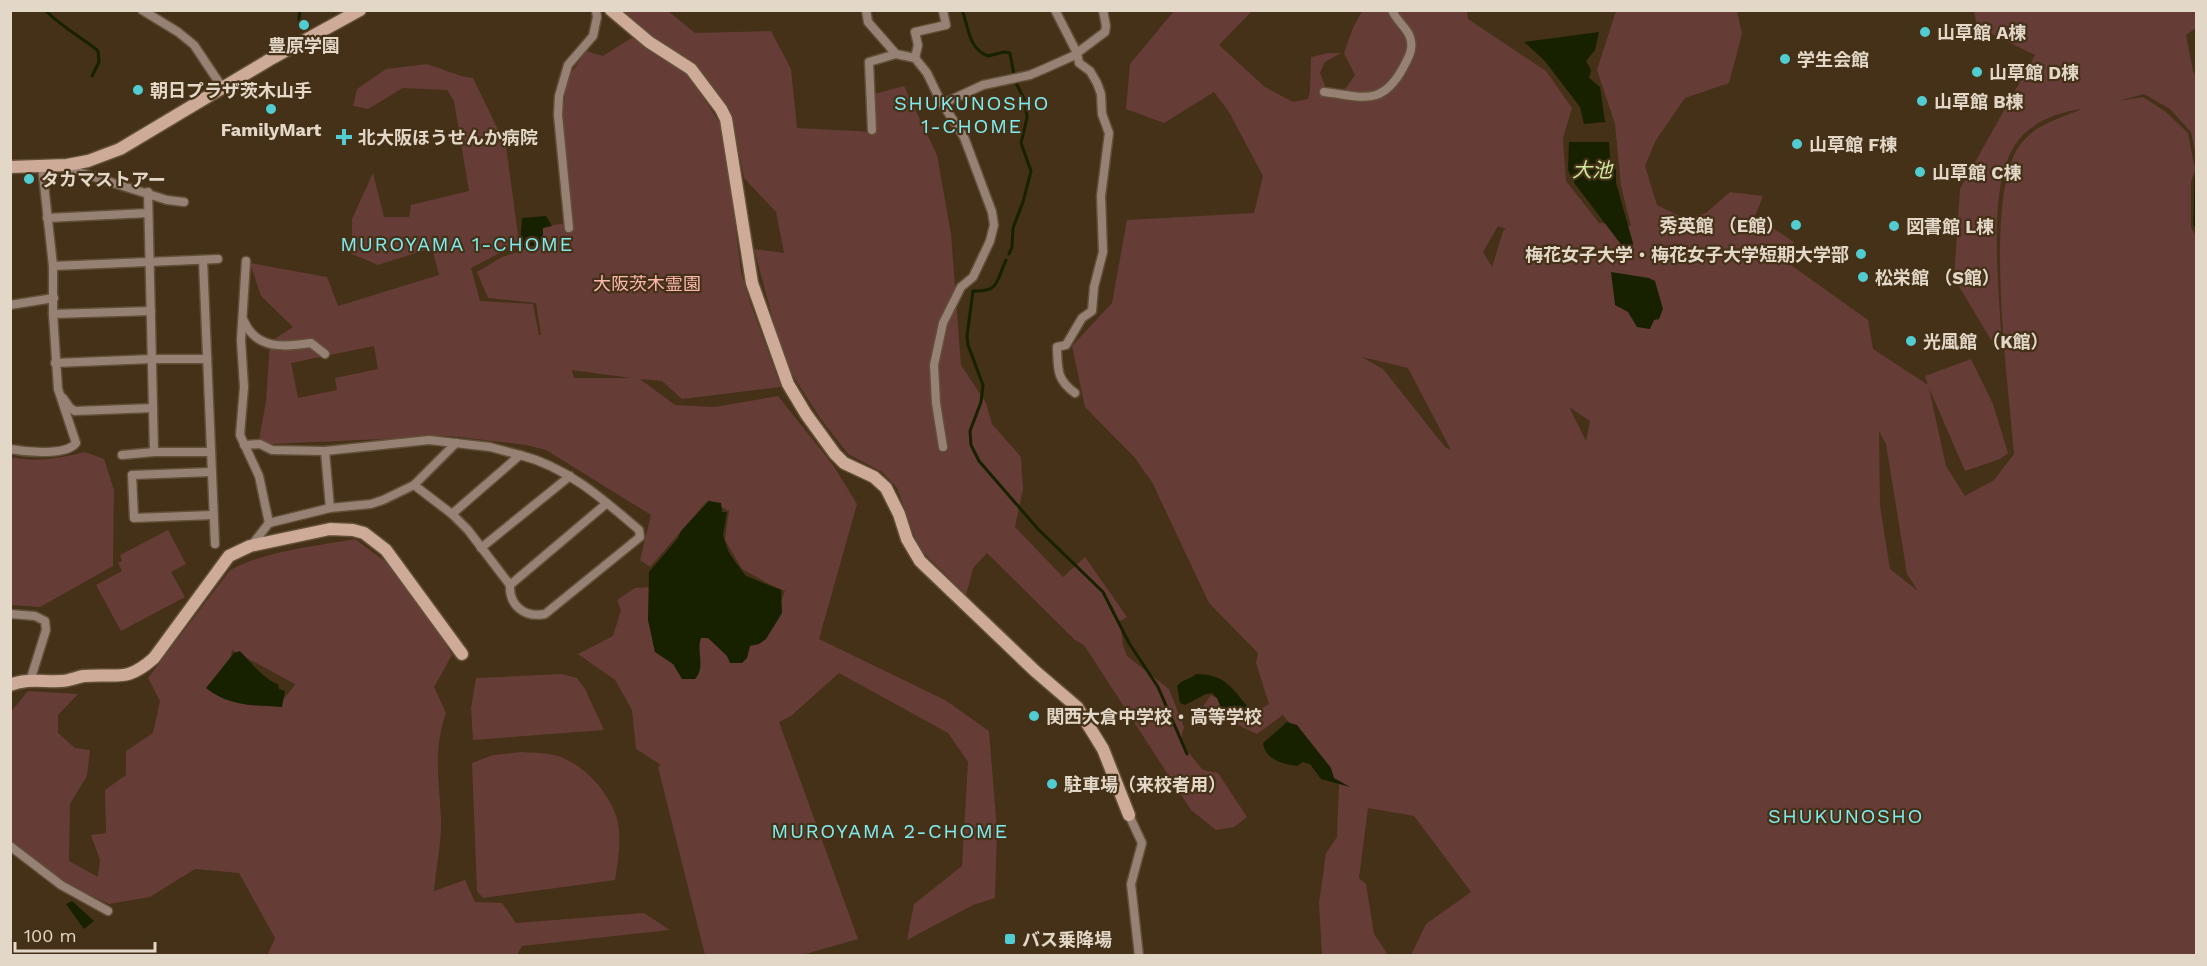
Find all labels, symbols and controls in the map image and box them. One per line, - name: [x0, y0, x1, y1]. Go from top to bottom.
- marker: 豊原学園: [297, 18, 311, 32]
- place label: 山草館 A棟: [1937, 22, 2026, 43]
- marker: 山草館 A棟: [1918, 25, 1932, 39]
- place label: 豊原学園: [268, 35, 340, 56]
- place label: 学生会館: [1797, 49, 1869, 70]
- marker: 学生会館: [1778, 52, 1792, 66]
- place label: 山草館 D棟: [1989, 62, 2079, 83]
- marker: 山草館 D棟: [1970, 65, 1984, 79]
- place label: 朝日プラザ茨木山手: [150, 80, 312, 101]
- marker: 朝日プラザ茨木山手: [131, 83, 145, 97]
- district label: SHUKUNOSHO 1-CHOME: [894, 91, 1050, 138]
- place label: 山草館 B棟: [1934, 91, 2023, 112]
- marker: 山草館 B棟: [1915, 94, 1929, 108]
- marker: FamilyMart: [264, 102, 278, 116]
- place label: FamilyMart: [221, 119, 321, 140]
- place label: 北大阪ほうせんか病院: [358, 127, 538, 148]
- marker: 北大阪ほうせんか病院: [335, 128, 353, 146]
- place label: 山草館 F棟: [1809, 134, 1897, 155]
- marker: 山草館 F棟: [1790, 137, 1804, 151]
- water label: 大池: [1572, 158, 1614, 182]
- place label: 山草館 C棟: [1932, 162, 2021, 183]
- marker: 山草館 C棟: [1913, 165, 1927, 179]
- place label: タカマストアー: [41, 169, 166, 190]
- marker: タカマストアー: [22, 172, 36, 186]
- place label: 秀英館 （E館）: [1659, 215, 1784, 236]
- place label: 図書館 L棟: [1906, 216, 1994, 237]
- marker: 秀英館 （E館）: [1789, 218, 1803, 232]
- marker: 図書館 L棟: [1887, 219, 1901, 233]
- district label: MUROYAMA 1-CHOME: [340, 232, 574, 256]
- place label: 梅花女子大学・梅花女子大学短期大学部: [1525, 244, 1849, 265]
- marker: 梅花女子大学・梅花女子大学短期大学部: [1854, 247, 1868, 261]
- place label: 松栄館 （S館）: [1875, 267, 2000, 288]
- marker: 松栄館 （S館）: [1856, 270, 1870, 284]
- park label: 大阪茨木霊園: [593, 273, 701, 294]
- place label: 光風館 （K館）: [1923, 331, 2049, 352]
- marker: 光風館 （K館）: [1904, 334, 1918, 348]
- place label: 関西大倉中学校・高等学校: [1046, 706, 1262, 727]
- marker: 関西大倉中学校・高等学校: [1027, 709, 1041, 723]
- place label: 駐車場（来校者用）: [1064, 774, 1226, 795]
- marker: 駐車場（来校者用）: [1045, 777, 1059, 791]
- district label: SHUKUNOSHO: [1768, 804, 1924, 828]
- district label: MUROYAMA 2-CHOME: [771, 819, 1009, 843]
- scale bar: [15, 915, 154, 953]
- text: 100 m: [24, 925, 77, 946]
- place label: バス乗降場: [1022, 929, 1112, 950]
- marker: バス乗降場: [1003, 932, 1017, 946]

